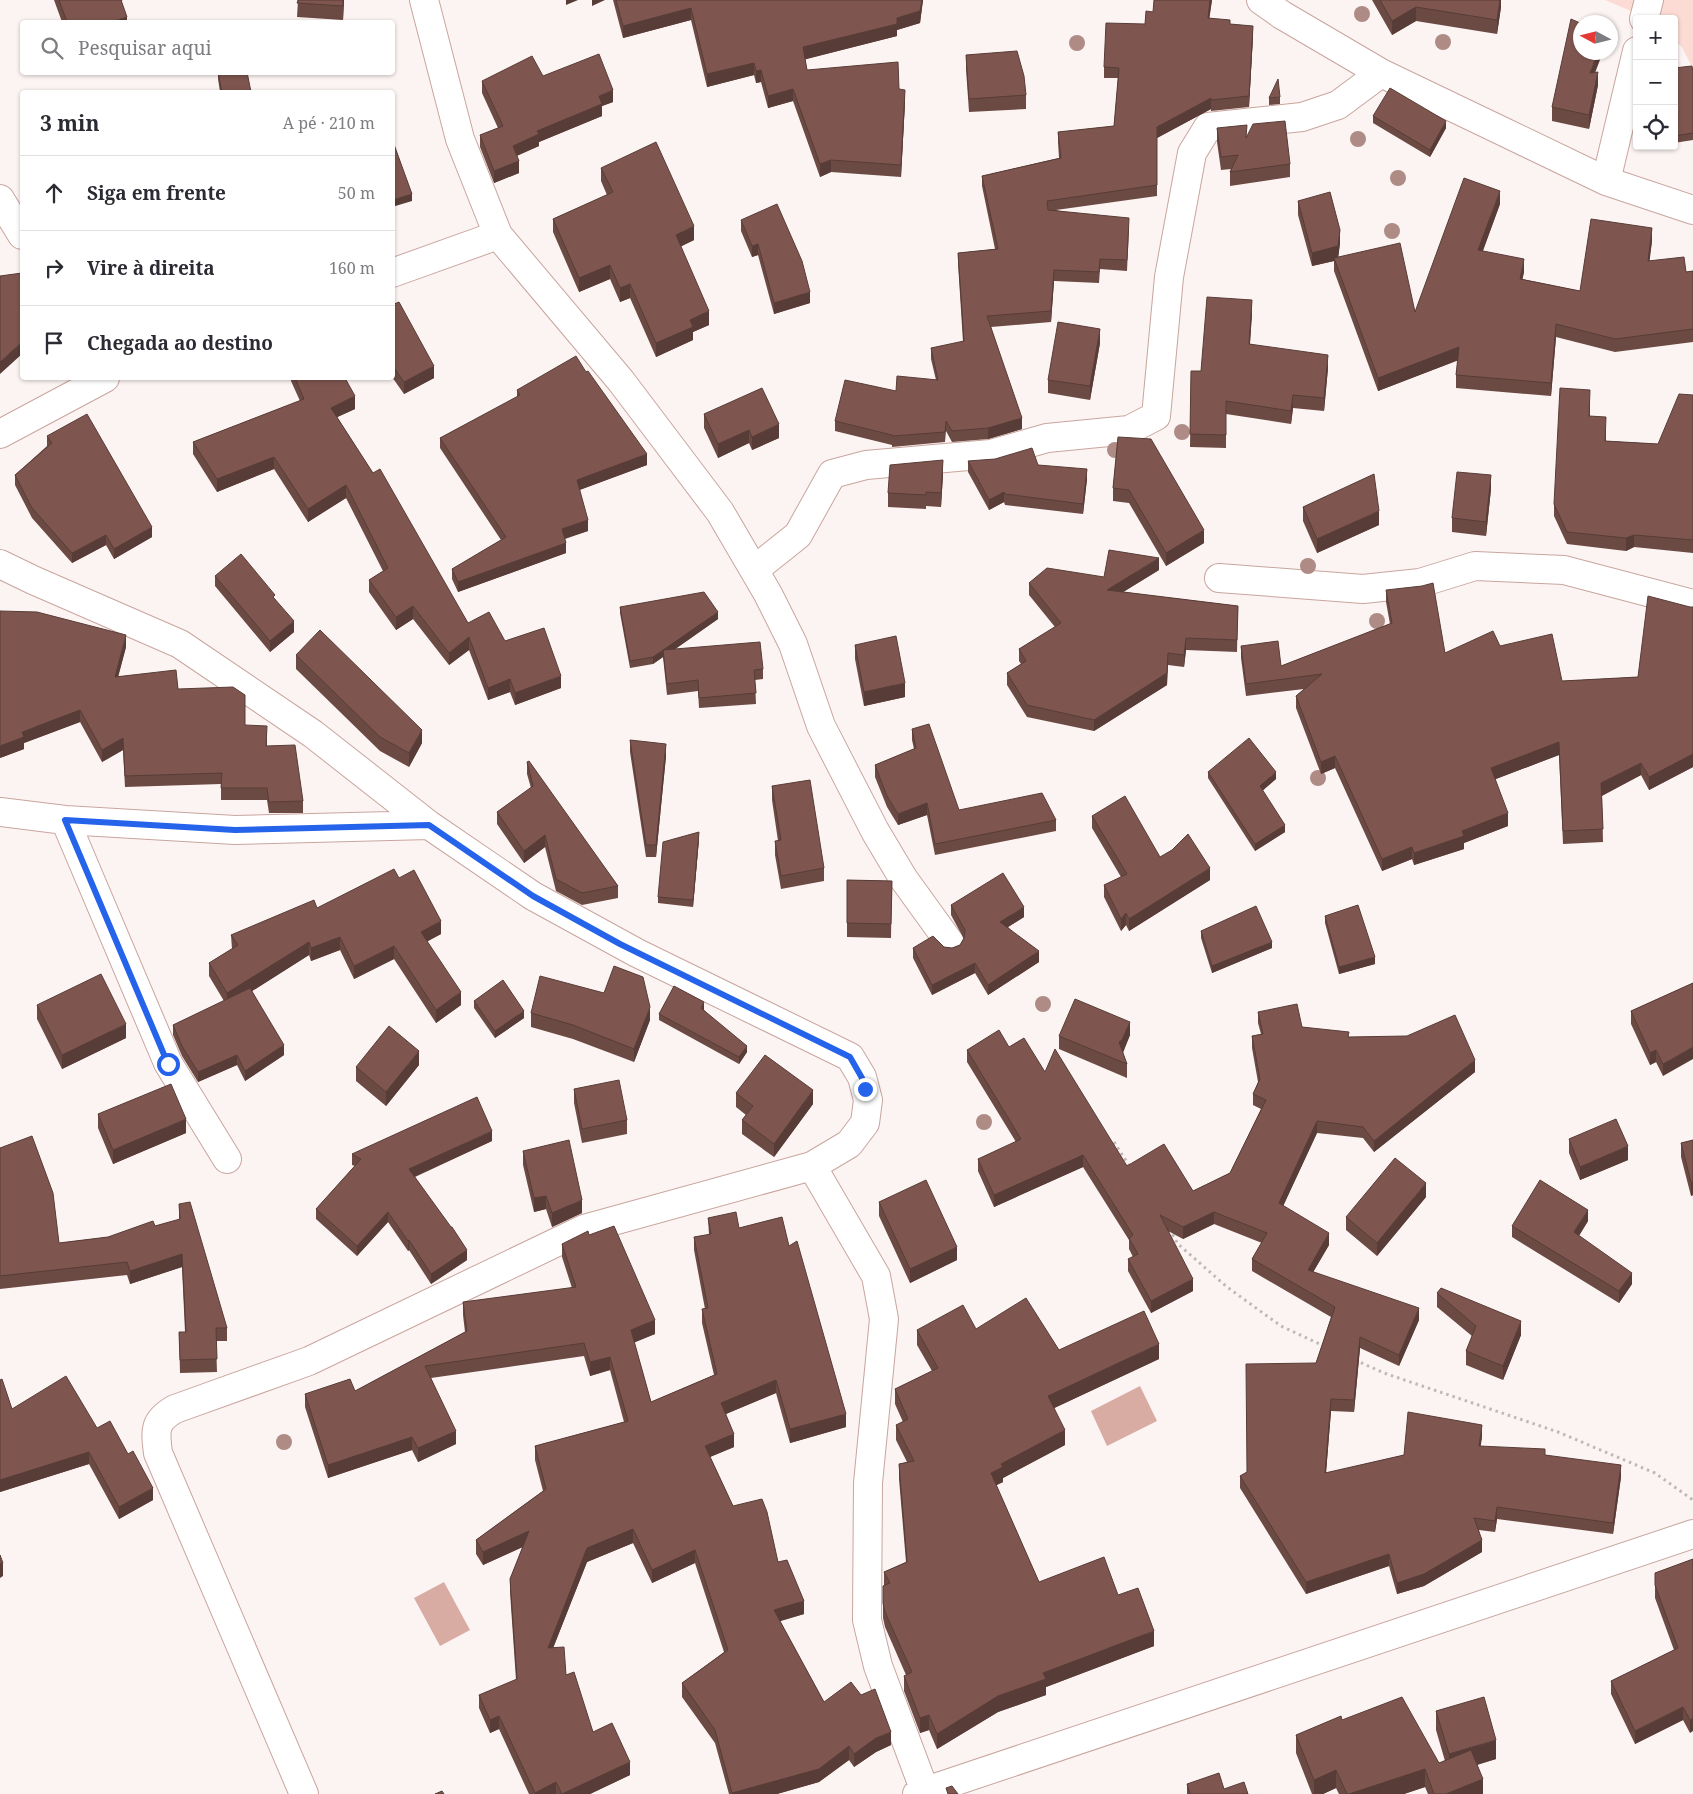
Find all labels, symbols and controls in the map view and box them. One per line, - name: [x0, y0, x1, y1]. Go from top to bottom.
- north arrow: [1573, 15, 1618, 60]
- map controls: [1633, 15, 1678, 150]
- button: +: [1633, 15, 1678, 60]
- search box: [20, 20, 395, 75]
- icon: search: [38, 34, 66, 62]
- text: Pesquisar aqui: [78, 35, 212, 61]
- button: −: [1633, 60, 1678, 105]
- button: locate: [1633, 105, 1678, 150]
- text: 3 min: [40, 109, 99, 137]
- text: A pé · 210 m: [283, 112, 375, 134]
- icon: ahead: [40, 179, 68, 207]
- text: Siga em frente: [87, 180, 226, 206]
- text: 50 m: [338, 182, 375, 204]
- icon: right: [40, 254, 68, 282]
- text: Vire à direita: [87, 255, 215, 281]
- text: 160 m: [329, 257, 375, 279]
- icon: arrive: [40, 329, 68, 357]
- text: Chegada ao destino: [87, 330, 273, 356]
- route start: [157, 1053, 180, 1076]
- route end: [854, 1078, 877, 1101]

